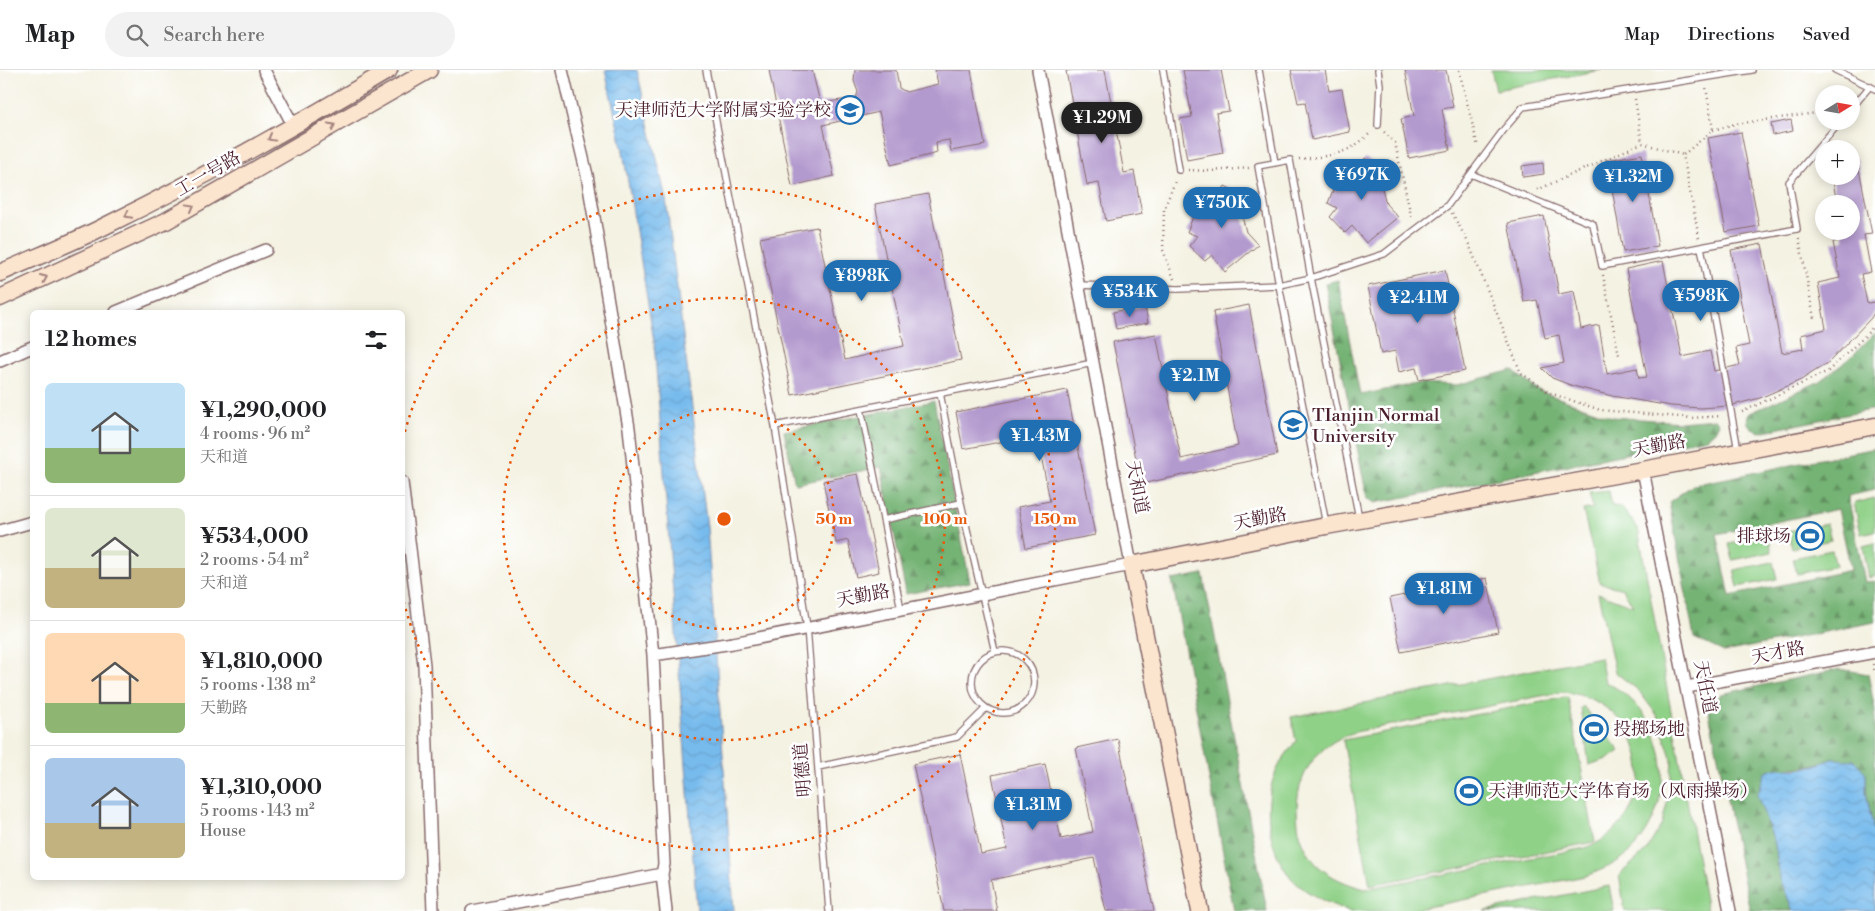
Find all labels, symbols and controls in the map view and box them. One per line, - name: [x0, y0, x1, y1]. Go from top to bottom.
- search box: [105, 12, 455, 57]
- text: Map: [25, 20, 75, 50]
- icon: search: [123, 21, 151, 49]
- text: Search here: [163, 23, 265, 47]
- text: Map: [1624, 23, 1660, 46]
- text: Directions: [1688, 23, 1775, 46]
- text: Saved: [1803, 23, 1850, 46]
- north arrow: [1815, 85, 1860, 130]
- map controls: [1815, 85, 1860, 240]
- school or university icon: 天津师范大学附属实验学校: [835, 95, 865, 125]
- place label: 天津师范大学附属实验学校: [615, 99, 831, 122]
- pin: ¥1.29M: [1061, 102, 1143, 144]
- text: ¥1.29M: [1072, 108, 1132, 128]
- one-way arrow: [326, 122, 335, 132]
- one-way arrow: [267, 131, 276, 141]
- button: +: [1815, 140, 1860, 185]
- street label: 工一号路: [171, 146, 245, 202]
- pin: ¥697K: [1327, 158, 1397, 201]
- pin: ¥1.32M: [1592, 160, 1674, 203]
- text: ¥697K: [1335, 165, 1389, 185]
- text: ¥1.32M: [1604, 167, 1662, 187]
- pin: ¥750K: [1187, 186, 1257, 229]
- text: ¥750K: [1194, 193, 1250, 213]
- button: −: [1815, 195, 1860, 240]
- one-way arrow: [185, 203, 194, 213]
- one-way arrow: [124, 209, 133, 219]
- pin: ¥898K: [827, 260, 897, 302]
- text: ¥898K: [834, 266, 890, 286]
- one-way arrow: [39, 273, 48, 284]
- pin: ¥534K: [1095, 276, 1165, 318]
- pin: ¥598K: [1666, 280, 1736, 322]
- text: ¥534K: [1102, 282, 1158, 302]
- pin: ¥2.41M: [1377, 282, 1459, 324]
- text: ¥598K: [1673, 286, 1729, 306]
- text: ¥2.41M: [1388, 288, 1448, 308]
- icon: filters: [362, 326, 390, 354]
- text: 12 homes: [45, 327, 137, 353]
- pin: ¥2.1M: [1160, 360, 1230, 402]
- text: ¥2.1M: [1170, 366, 1220, 386]
- text: ¥1,290,000: [200, 398, 327, 424]
- icon: home: [85, 403, 145, 463]
- place label: TIanjin Normal University: [1312, 404, 1440, 448]
- school or university icon: TIanjin Normal University: [1278, 410, 1308, 440]
- pin: ¥1.43M: [999, 420, 1081, 462]
- text: 4 rooms · 96 m²: [200, 424, 310, 444]
- text: ¥1.43M: [1010, 426, 1070, 446]
- street label: 天勤路: [1630, 430, 1688, 462]
- text: 天和道: [200, 447, 248, 467]
- street label: 天和道: [1121, 458, 1153, 516]
- street label: 天勤路: [1231, 503, 1289, 535]
- centre of rings: [715, 510, 733, 528]
- text: 50 m: [816, 510, 852, 529]
- text: 100 m: [923, 510, 968, 529]
- text: 150 m: [1033, 510, 1077, 529]
- sports icon: 排球场: [1795, 521, 1825, 551]
- text: ¥534,000: [200, 524, 308, 550]
- place label: 排球场: [1737, 525, 1791, 548]
- icon: home: [85, 528, 145, 588]
- text: 2 rooms · 54 m²: [200, 550, 309, 570]
- pin: ¥1.81M: [1403, 572, 1485, 615]
- text: 天和道: [200, 573, 248, 593]
- text: ¥1.81M: [1416, 579, 1472, 599]
- street label: 天勤路: [834, 580, 892, 612]
- street label: 天才路: [1749, 637, 1807, 669]
- text: ¥1,810,000: [200, 649, 323, 675]
- icon: home: [85, 653, 145, 713]
- street label: 天任道: [1689, 658, 1721, 716]
- text: 5 rooms · 138 m²: [200, 675, 316, 695]
- text: 天勤路: [200, 698, 248, 718]
- sports icon: 投掷场地: [1579, 714, 1609, 744]
- place label: 投掷场地: [1613, 718, 1685, 741]
- street label: 明德道: [789, 742, 817, 798]
- text: ¥1,310,000: [200, 775, 322, 801]
- sports icon: 天津师范大学体育场（风雨操场）: [1454, 776, 1484, 806]
- icon: home: [85, 778, 145, 838]
- place label: 天津师范大学体育场（风雨操场）: [1488, 780, 1758, 803]
- pin: ¥1.31M: [992, 788, 1074, 831]
- text: ¥1.31M: [1005, 795, 1061, 815]
- text: 5 rooms · 143 m²: [200, 801, 315, 821]
- text: House: [200, 821, 246, 841]

